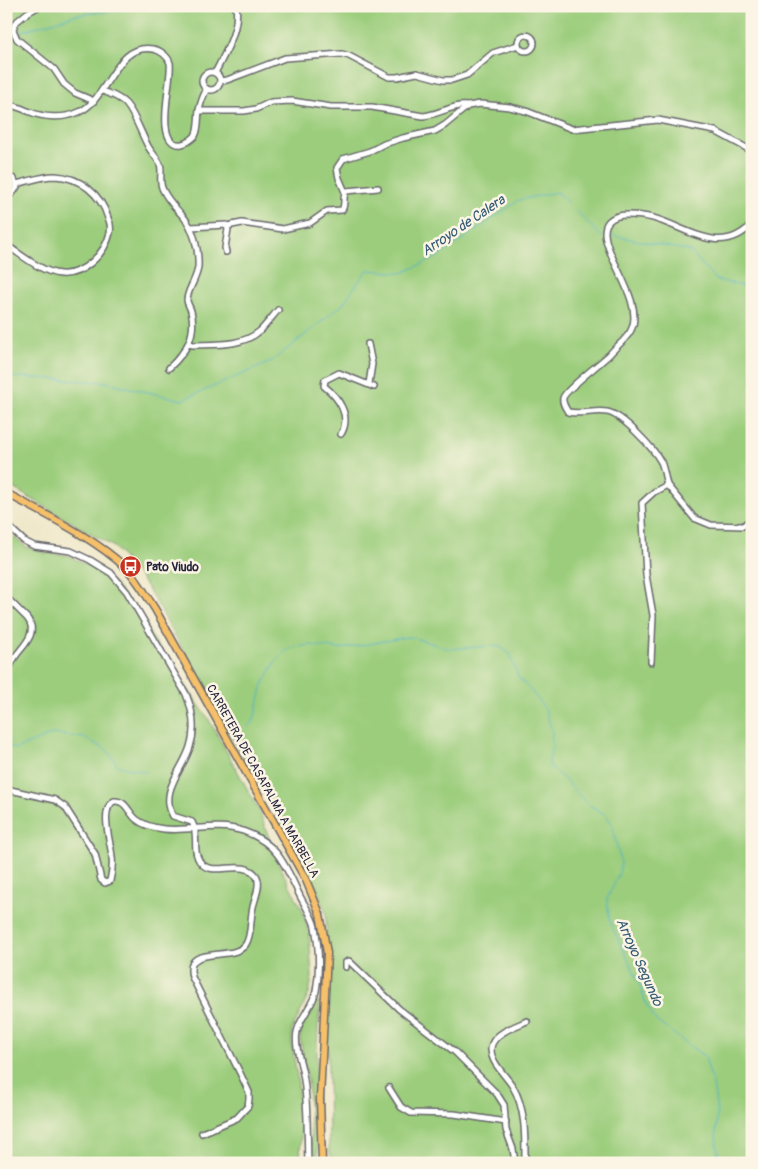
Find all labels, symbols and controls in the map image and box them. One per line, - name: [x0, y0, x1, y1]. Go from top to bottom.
- water label: Arroyo de Calera: [418, 191, 509, 259]
- bus stop icon: Pato Viudo: [118, 555, 142, 579]
- place label: Pato Viudo: [146, 560, 199, 575]
- street label: CARRETERA DE CASAPALMA A MARBELLA: [203, 682, 322, 881]
- water label: Arroyo Segundo: [613, 916, 667, 1010]

